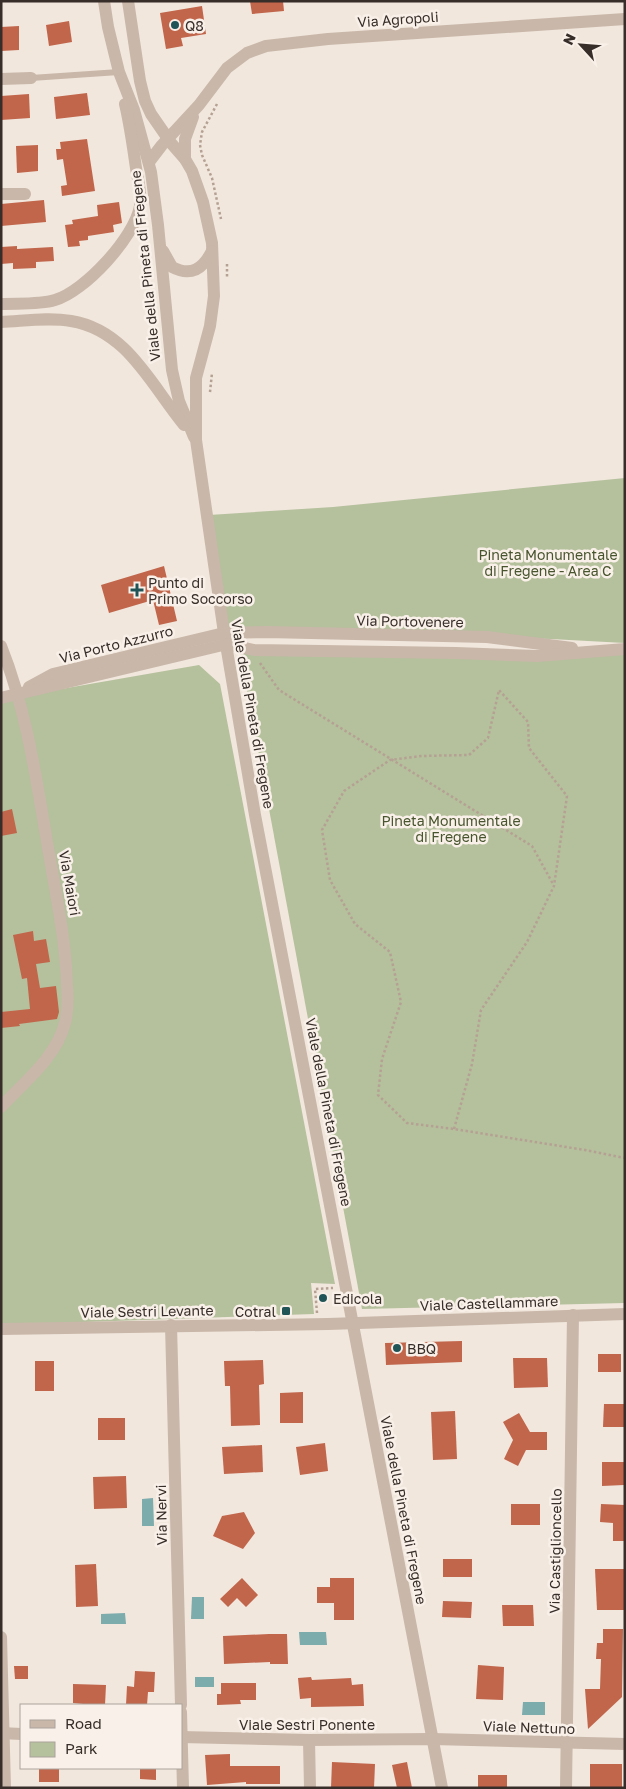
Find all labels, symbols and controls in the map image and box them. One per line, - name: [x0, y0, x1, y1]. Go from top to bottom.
- street label: Via Agropoli: [357, 8, 439, 30]
- place label: Q8: [185, 17, 204, 34]
- marker: Q8: [169, 19, 181, 31]
- north arrow: [556, 20, 606, 70]
- text: N: [559, 31, 579, 48]
- street label: Viale della Pineta di Fregene: [127, 170, 163, 362]
- park label: Pineta Monumentale di Fregene - Area C: [478, 546, 618, 579]
- place label: Punto di Primo Soccorso: [148, 574, 253, 607]
- marker: Punto di Primo Soccorso: [130, 583, 144, 597]
- street label: Via Portovenere: [356, 612, 464, 630]
- street label: Viale della Pineta di Fregene: [228, 618, 278, 810]
- street label: Via Porto Azzurro: [57, 622, 175, 666]
- park label: Pineta Monumentale di Fregene: [381, 812, 521, 845]
- street label: Via Maiori: [56, 849, 84, 917]
- street label: Viale della Pineta di Fregene: [302, 1016, 356, 1208]
- place label: Edicola: [333, 1290, 382, 1307]
- marker: Edicola: [317, 1292, 329, 1304]
- street label: Viale Castellammare: [419, 1292, 559, 1314]
- street label: Viale Sestri Levante: [80, 1301, 214, 1321]
- place label: Cotral: [235, 1303, 276, 1320]
- marker: Cotral: [280, 1305, 292, 1317]
- place label: BBQ: [407, 1340, 436, 1357]
- marker: BBQ: [391, 1342, 403, 1354]
- street label: Viale della Pineta di Fregene: [377, 1414, 431, 1606]
- street label: Via Nervi: [152, 1484, 170, 1546]
- street label: Via Castiglioncello: [545, 1488, 565, 1614]
- legend: [20, 1704, 182, 1769]
- text: Road: [65, 1714, 102, 1732]
- street label: Viale Sestri Ponente: [239, 1716, 375, 1733]
- street label: Viale Nettuno: [483, 1717, 575, 1737]
- text: Park: [65, 1739, 98, 1757]

